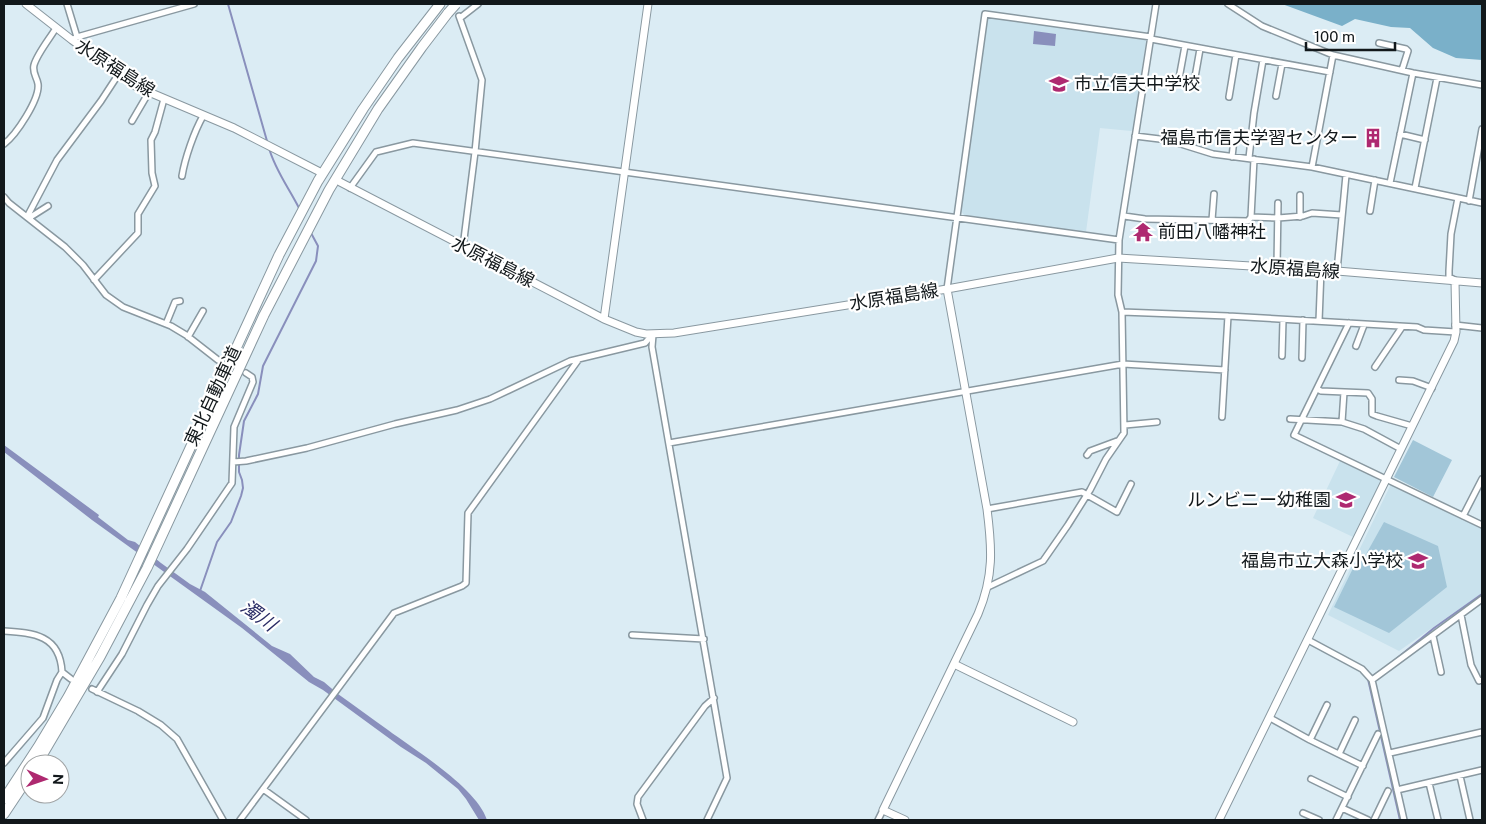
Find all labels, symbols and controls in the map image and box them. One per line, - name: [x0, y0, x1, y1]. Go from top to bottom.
- scale bar: [1306, 20, 1395, 52]
- text: 100 m: [1314, 28, 1355, 45]
- street label: 水原福島線: [72, 34, 159, 101]
- school or university icon: 市立信夫中学校: [1048, 73, 1070, 95]
- place label: 市立信夫中学校: [1074, 73, 1200, 94]
- place label: 福島市信夫学習センター: [1160, 127, 1358, 148]
- building icon: 福島市信夫学習センター: [1362, 127, 1384, 149]
- temple icon: 前田八幡神社: [1132, 221, 1154, 243]
- place label: 前田八幡神社: [1158, 221, 1266, 242]
- street label: 水原福島線: [448, 232, 538, 291]
- street label: 水原福島線: [1249, 255, 1341, 282]
- street label: 水原福島線: [848, 279, 940, 314]
- street label: 東北自動車道: [180, 342, 245, 449]
- place label: ルンビニー幼稚園: [1187, 489, 1331, 510]
- school or university icon: ルンビニー幼稚園: [1335, 489, 1357, 511]
- place label: 福島市立大森小学校: [1241, 550, 1403, 571]
- school or university icon: 福島市立大森小学校: [1407, 550, 1429, 572]
- water label: 濁川: [237, 595, 282, 636]
- north arrow: [20, 754, 70, 804]
- text: N: [50, 774, 66, 785]

